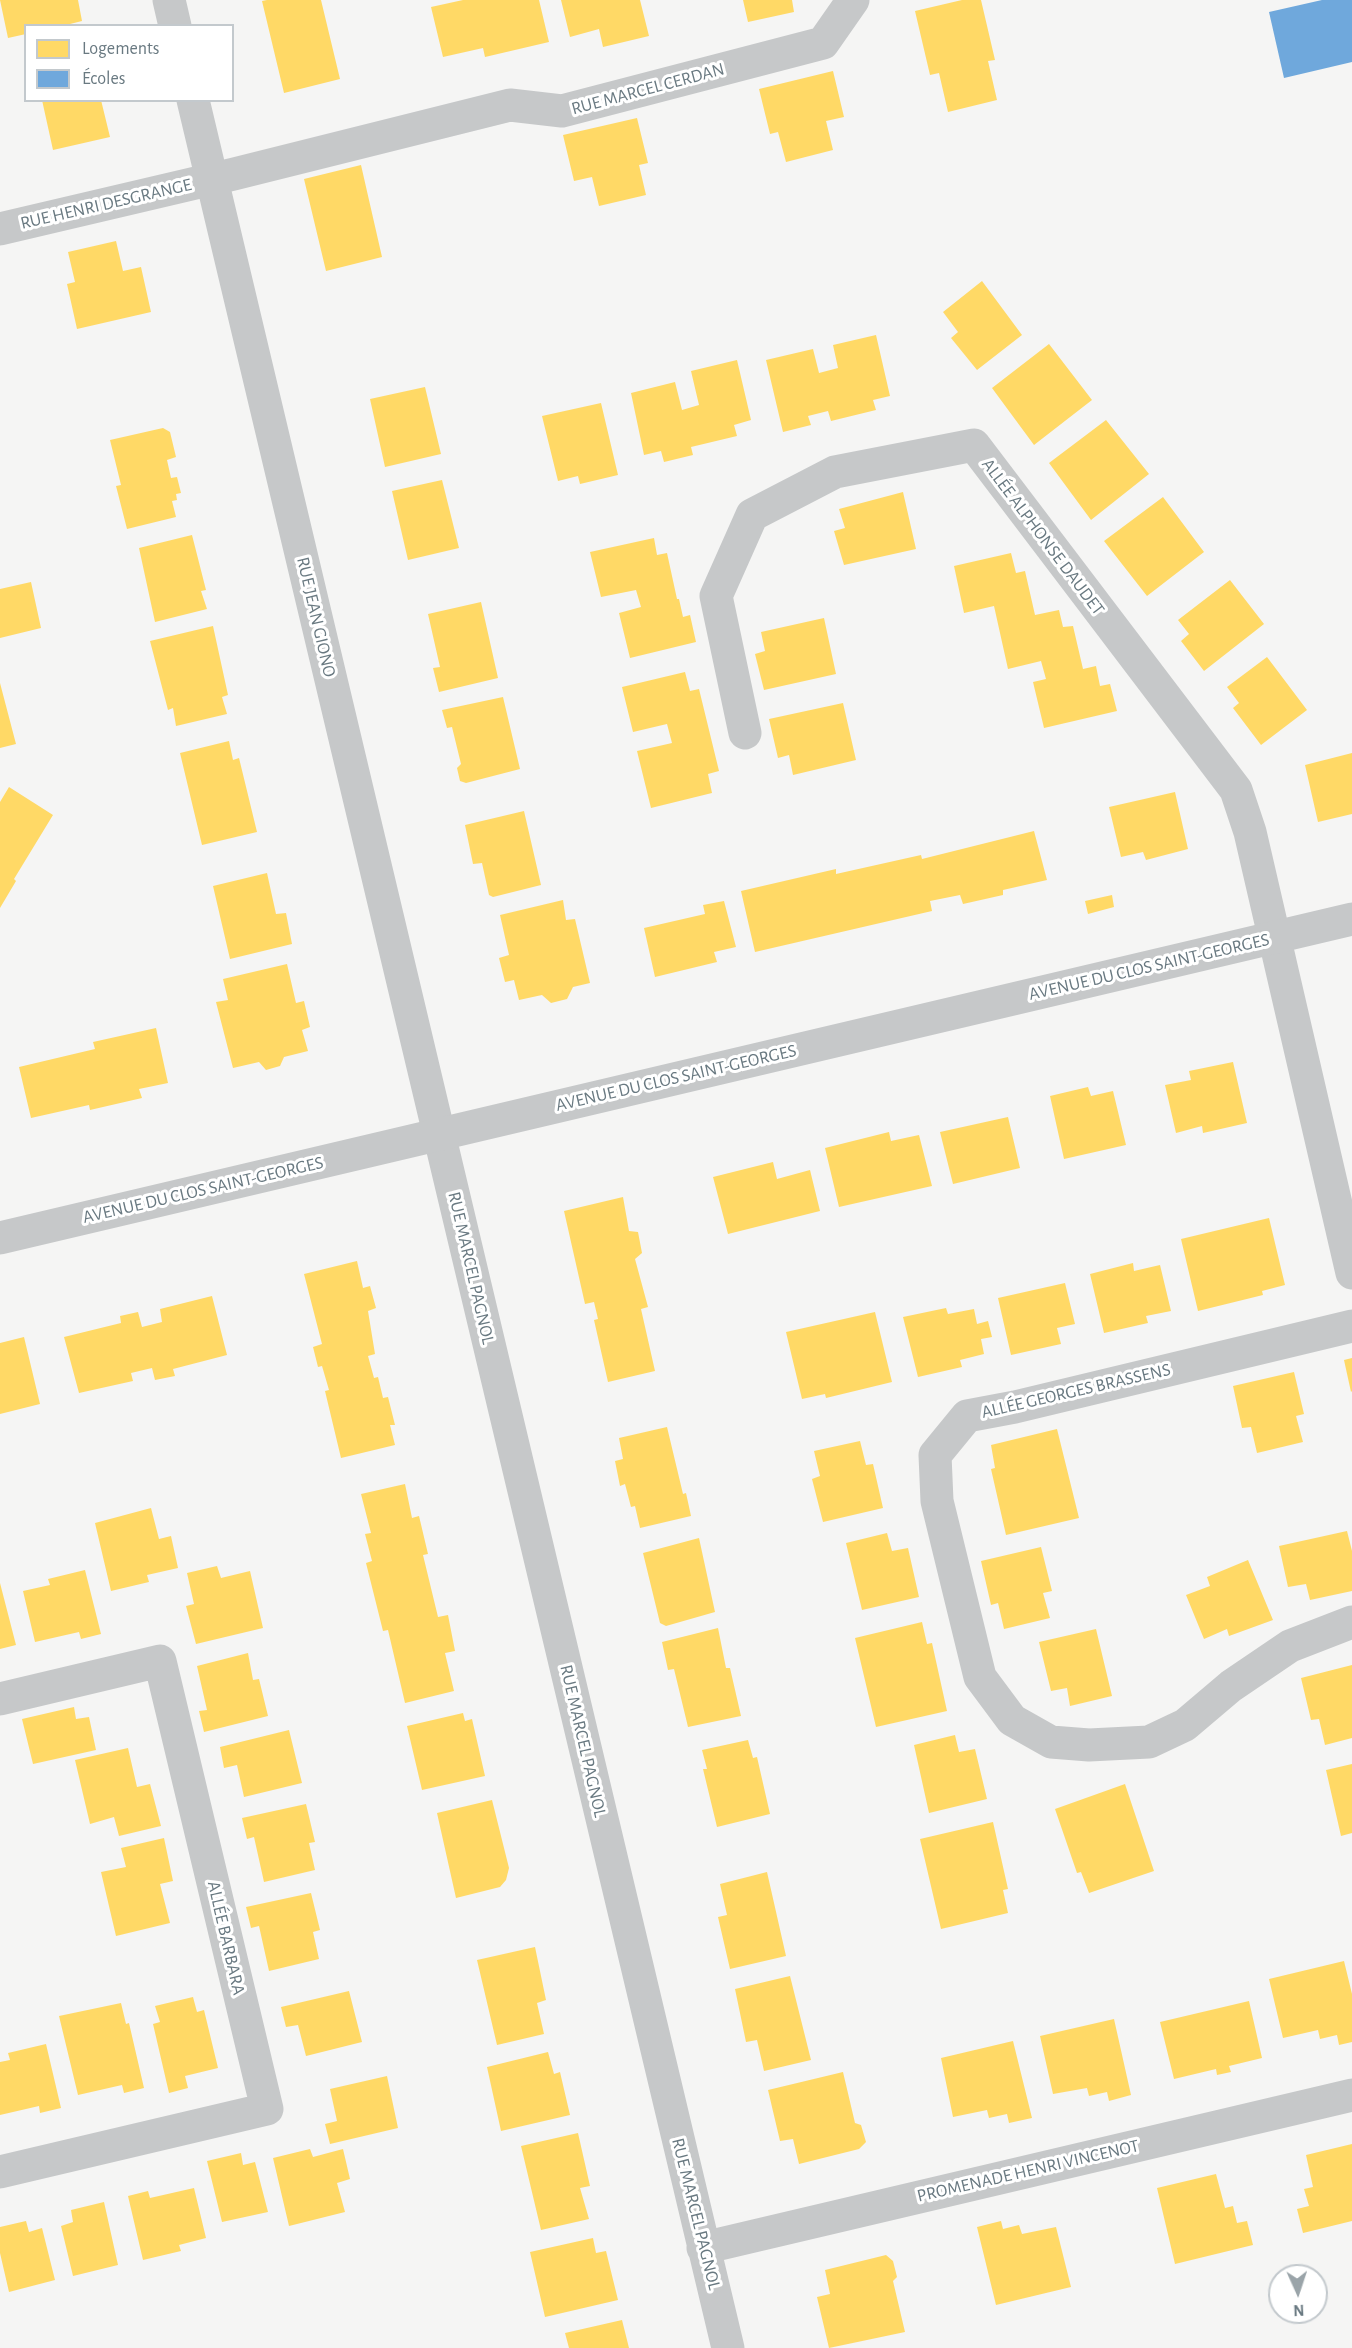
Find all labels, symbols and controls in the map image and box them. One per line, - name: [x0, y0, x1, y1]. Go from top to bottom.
- legend: [24, 24, 234, 102]
- text: Logements: [82, 40, 160, 58]
- street label: RUE MARCEL CERDAN: [569, 58, 727, 120]
- text: Écoles: [82, 70, 125, 88]
- street label: RUE HENRI DESGRANGE: [18, 174, 194, 234]
- street label: ALLÉE ALPHONSE DAUDET: [977, 454, 1109, 620]
- street label: RUE JEAN GIONO: [292, 555, 340, 679]
- street label: AVENUE DU CLOS SAINT-GEORGES: [1027, 929, 1271, 1005]
- street label: AVENUE DU CLOS SAINT-GEORGES: [554, 1040, 798, 1116]
- street label: AVENUE DU CLOS SAINT-GEORGES: [81, 1152, 325, 1228]
- street label: RUE MARCEL PAGNOL: [443, 1190, 499, 1346]
- street label: ALLÉE GEORGES BRASSENS: [979, 1359, 1173, 1423]
- street label: RUE MARCEL PAGNOL: [555, 1663, 611, 1819]
- street label: ALLÉE BARBARA: [202, 1879, 250, 1997]
- street label: PROMENADE HENRI VINCENOT: [915, 2135, 1141, 2207]
- street label: RUE MARCEL PAGNOL: [667, 2136, 725, 2292]
- north arrow: [1268, 2264, 1328, 2324]
- text: N: [1293, 2302, 1305, 2318]

